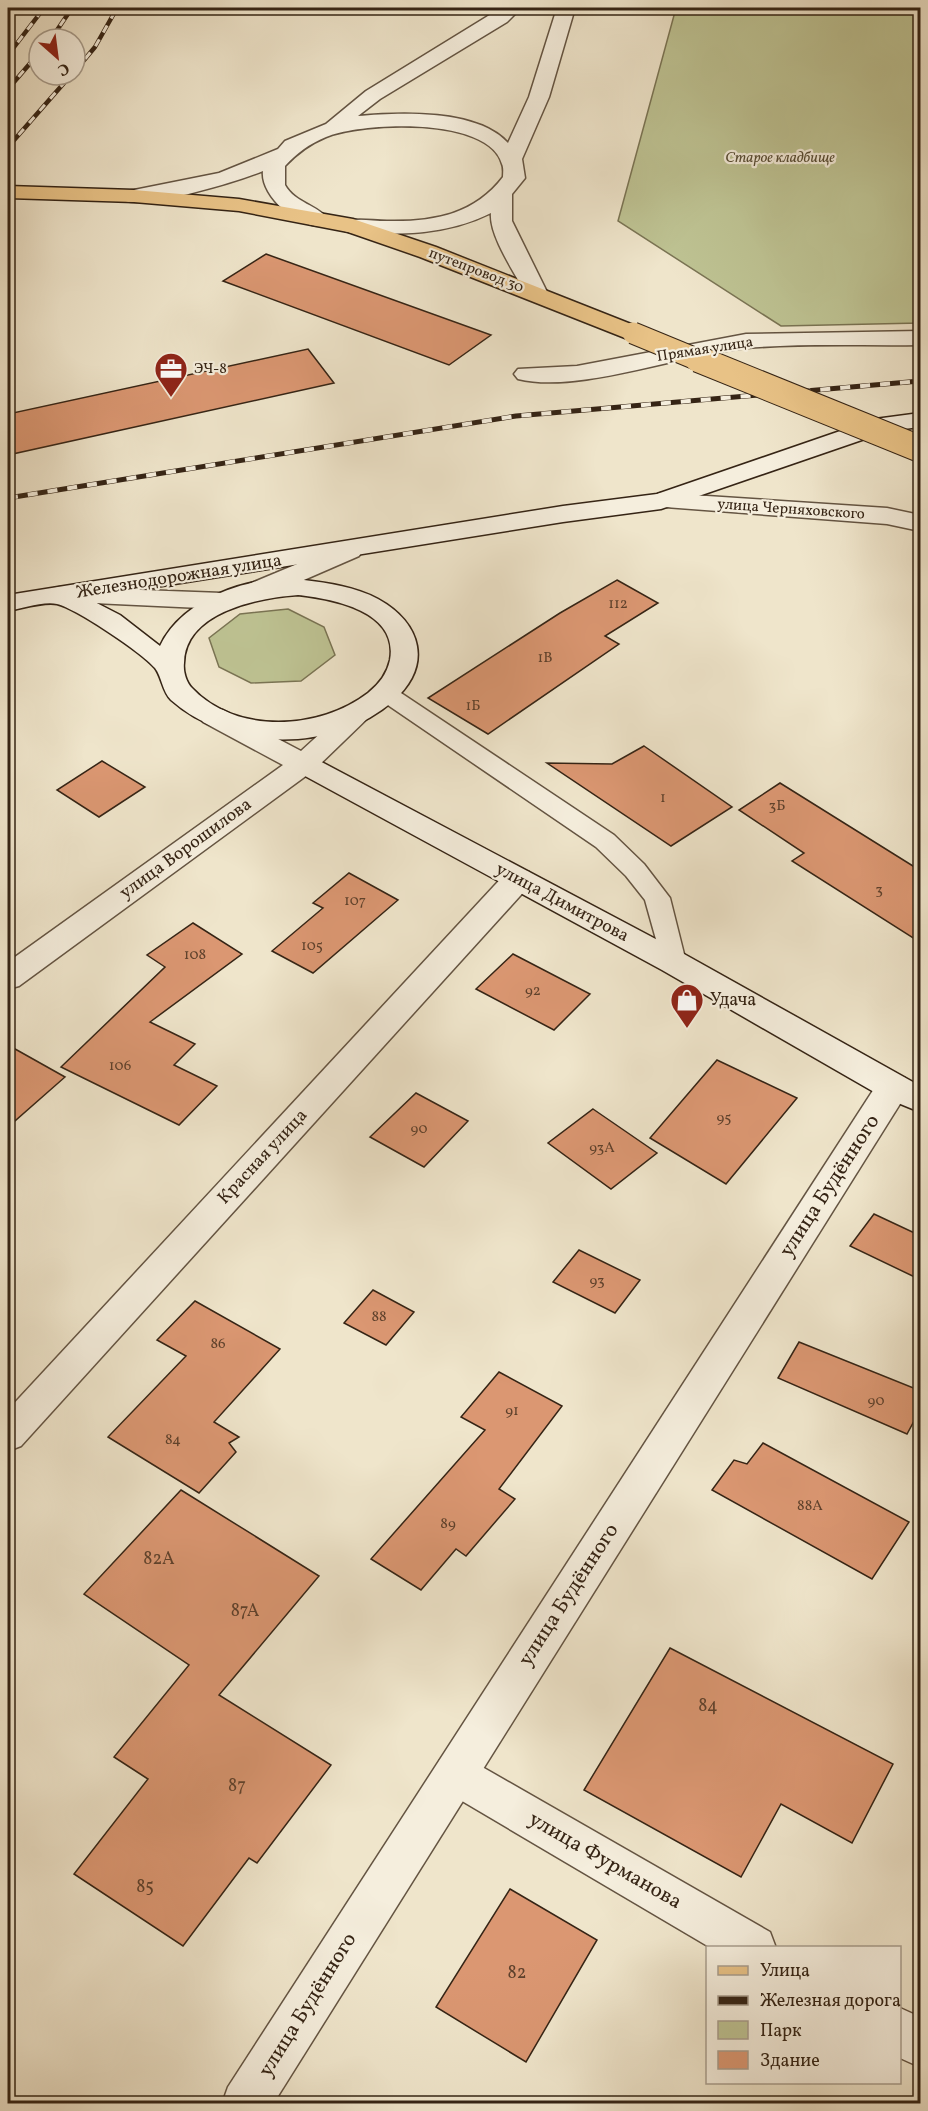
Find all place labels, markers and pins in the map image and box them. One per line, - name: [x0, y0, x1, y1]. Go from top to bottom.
- office icon: ЭЧ-8: [153, 351, 189, 398]
- place label: ЭЧ-8: [194, 359, 227, 380]
- shop icon: Удача: [669, 982, 705, 1029]
- place label: Удача: [710, 988, 756, 1013]

